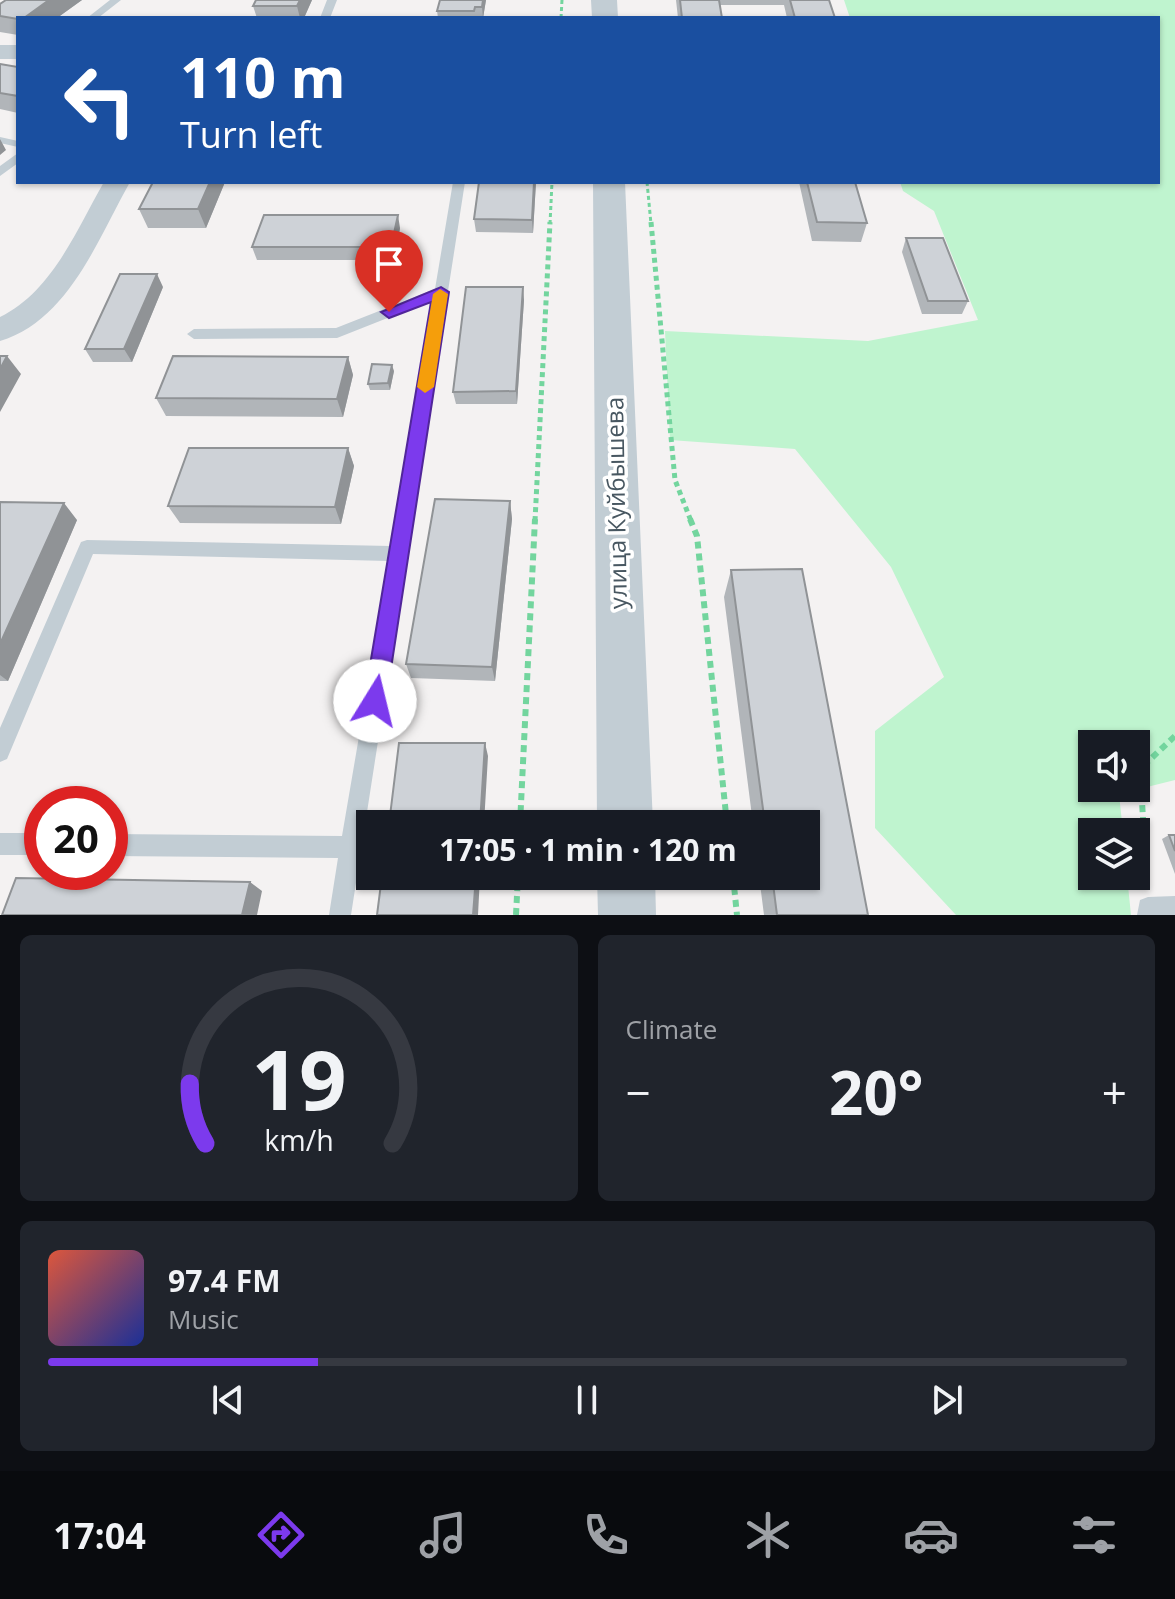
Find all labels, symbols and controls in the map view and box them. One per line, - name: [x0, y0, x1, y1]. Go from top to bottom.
- text: 110 m: [180, 38, 346, 114]
- icon: left: [48, 48, 152, 152]
- text: Turn left: [180, 110, 322, 159]
- pin: [355, 230, 423, 312]
- icon: arrive: [367, 242, 411, 286]
- street label: улица Куйбышева: [597, 397, 634, 609]
- position arrow: [333, 659, 417, 743]
- map controls: [1078, 730, 1150, 890]
- button: sound: [1078, 730, 1150, 802]
- speed limit sign: 20: [24, 786, 128, 890]
- button: layers: [1078, 818, 1150, 890]
- text: 17:05 · 1 min · 120 m: [439, 829, 737, 870]
- text: Climate: [626, 1011, 717, 1047]
- text: 19: [251, 1021, 346, 1134]
- text: 20°: [829, 1051, 923, 1133]
- text: −: [626, 1062, 651, 1122]
- text: +: [1102, 1062, 1127, 1122]
- text: km/h: [264, 1120, 333, 1159]
- text: 97.4 FM: [168, 1260, 281, 1301]
- text: Music: [168, 1301, 239, 1337]
- icon: previous: [206, 1378, 250, 1422]
- icon: pause: [565, 1378, 609, 1422]
- icon: next: [925, 1378, 969, 1422]
- icon: directions: [253, 1507, 309, 1563]
- icon: music: [415, 1507, 471, 1563]
- icon: phone: [578, 1507, 634, 1563]
- icon: climate: [740, 1507, 796, 1563]
- icon: car: [903, 1507, 959, 1563]
- icon: filters: [1066, 1507, 1122, 1563]
- text: 17:04: [53, 1511, 146, 1560]

